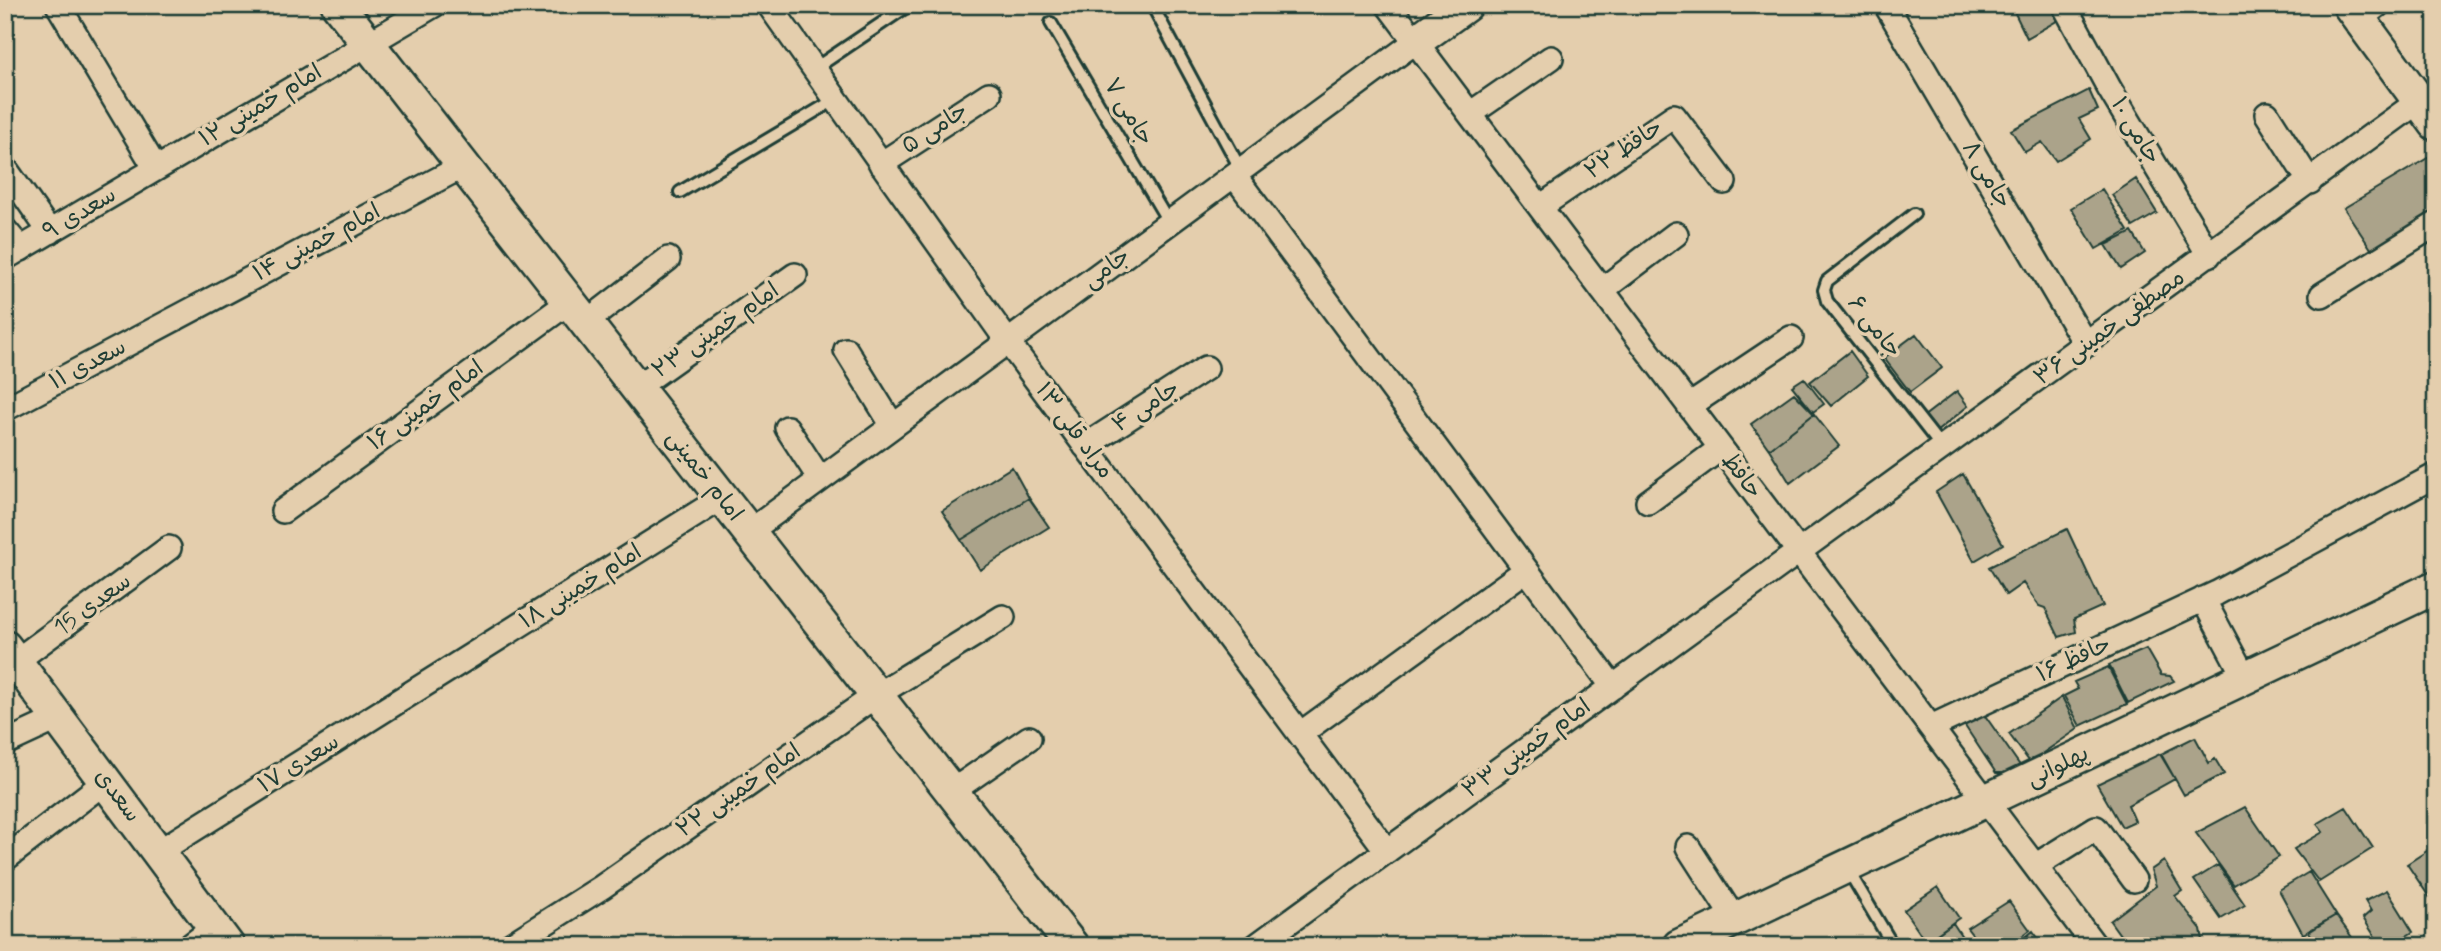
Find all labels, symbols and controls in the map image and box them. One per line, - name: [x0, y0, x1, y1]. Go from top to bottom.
- street label: امام خمینی ۱۲: [194, 57, 329, 155]
- street label: جامی ۷: [1096, 73, 1160, 151]
- street label: جامی ۱۰: [2103, 92, 2167, 170]
- street label: جامی ۵: [896, 96, 974, 162]
- street label: حافظ ۲۲: [1579, 113, 1669, 187]
- street label: جامی ۸: [1954, 136, 2018, 214]
- street label: سعدی ۹: [38, 180, 122, 248]
- street label: امام خمینی ۱۴: [248, 197, 386, 290]
- street label: جامی: [1077, 242, 1137, 296]
- street label: مصطفی خمینی ۳۶: [2029, 263, 2191, 393]
- street label: امام خمینی ۲۳: [646, 276, 786, 387]
- street label: جامی ۶: [1840, 290, 1908, 364]
- street label: سعدی ۱۱: [44, 332, 132, 398]
- street label: امام خمینی ۱۶: [362, 354, 491, 459]
- street label: جامی ۴: [1106, 374, 1186, 440]
- street label: مراد قلی ۱۳: [1028, 377, 1120, 485]
- street label: امام خمینی: [658, 424, 749, 529]
- street label: حافظ: [1714, 447, 1768, 505]
- street label: امام خمینی ۱۸: [514, 537, 648, 637]
- street label: سعدی 15: [48, 567, 138, 643]
- street label: حافظ ۱۶: [2032, 630, 2116, 690]
- street label: امام خمینی ۳۳: [1457, 692, 1598, 807]
- street label: سعدی ۱۷: [253, 727, 345, 801]
- street label: امام خمینی ۲۲: [671, 737, 808, 846]
- street label: پهلوانی: [2022, 739, 2094, 795]
- street label: سعدی: [87, 763, 147, 829]

